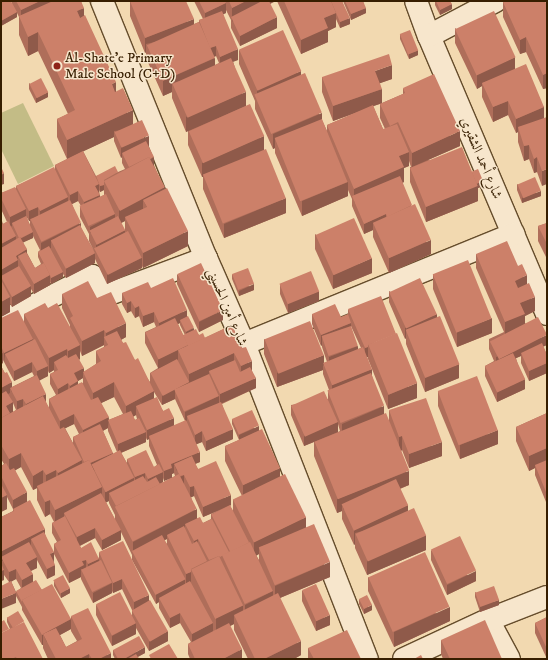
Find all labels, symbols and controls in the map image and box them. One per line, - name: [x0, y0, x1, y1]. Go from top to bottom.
- place label: Al-Shate'e Primary Male School (C+D): [65, 50, 175, 82]
- marker: Al-Shate'e Primary Male School (C+D): [52, 61, 62, 71]
- street label: شارع أحمد الشقيري: [456, 114, 506, 202]
- street label: شارع أمين الحسيني: [203, 265, 251, 349]

